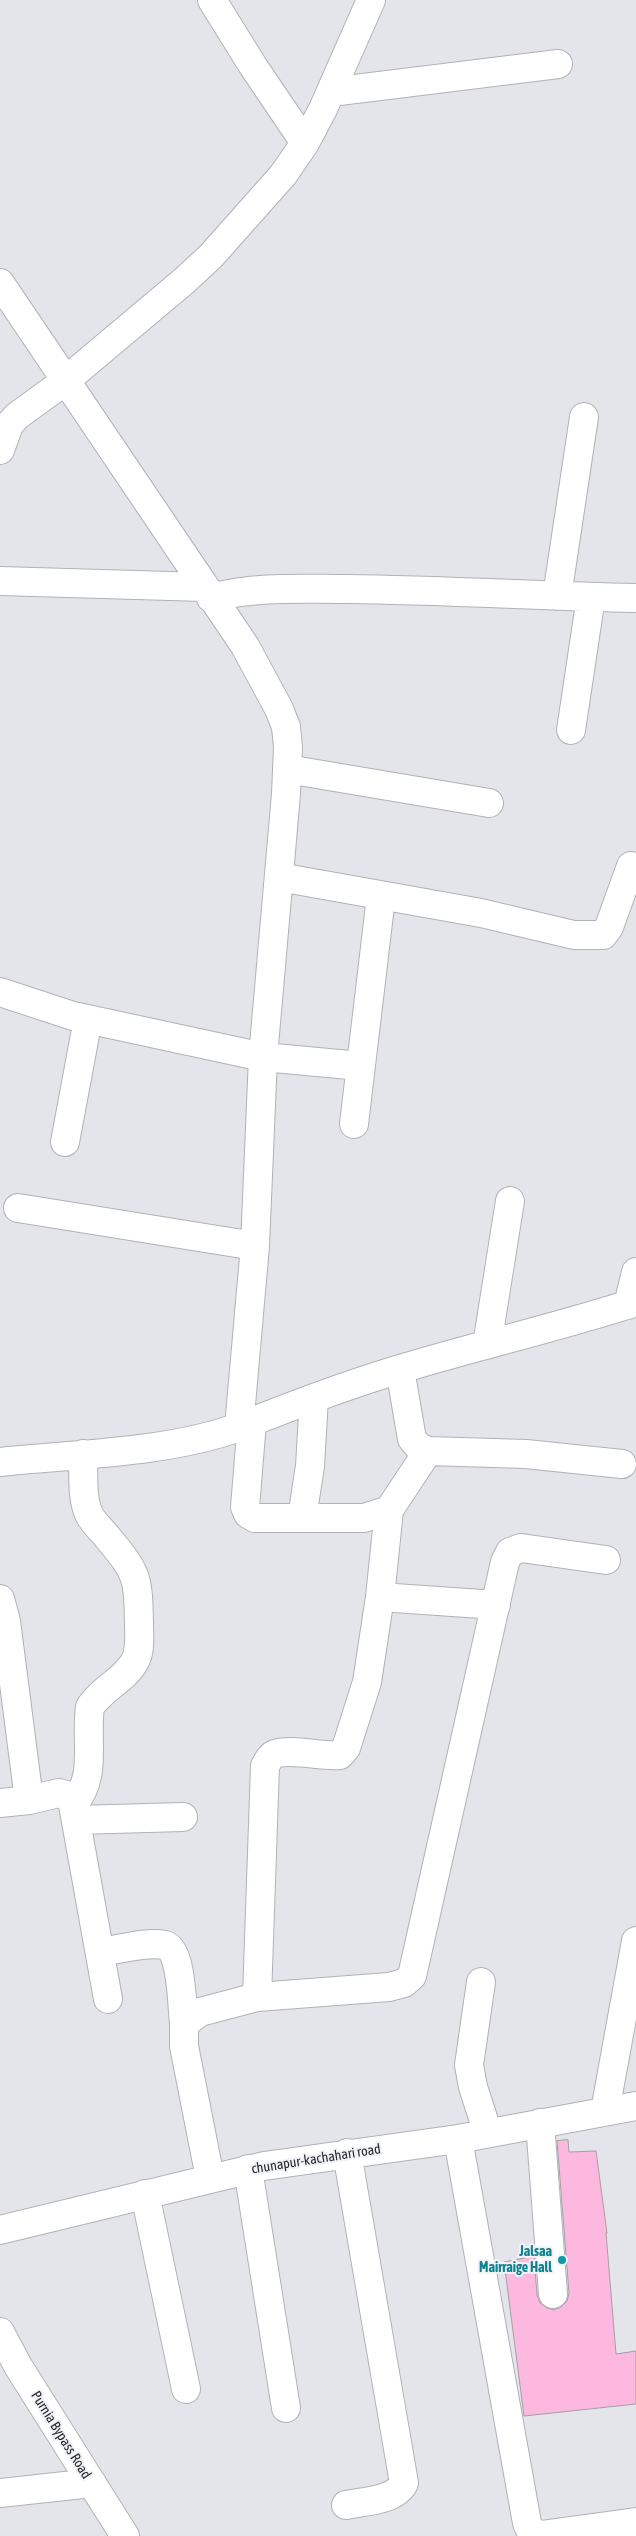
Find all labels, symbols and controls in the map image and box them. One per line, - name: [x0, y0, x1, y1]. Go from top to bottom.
- street label: chunapur-kachahari road: [250, 2140, 382, 2178]
- place label: Jalsaa Mairraige Hall: [479, 2244, 552, 2276]
- marker: Jalsaa Mairraige Hall: [556, 2254, 568, 2266]
- street label: Purnia Bypass Road: [27, 2388, 95, 2482]

